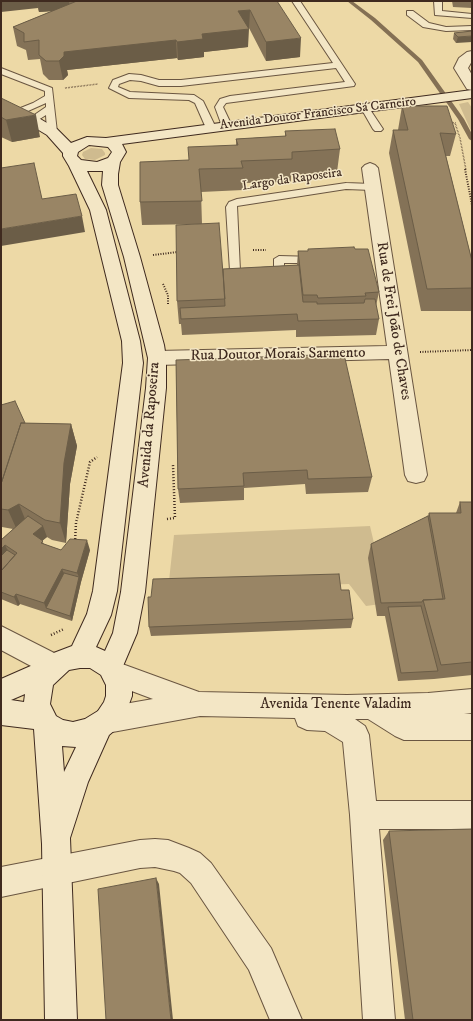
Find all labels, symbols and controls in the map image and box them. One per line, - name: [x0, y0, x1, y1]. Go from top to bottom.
- street label: Avenida Doutor Francisco Sá Carneiro: [219, 94, 417, 134]
- street label: Largo da Raposeira: [241, 165, 343, 195]
- street label: Rua de Frei João de Chaves: [372, 241, 414, 401]
- street label: Rua Doutor Morais Sarmento: [190, 344, 366, 366]
- street label: Avenida da Raposeira: [136, 361, 164, 489]
- street label: Avenida Tenente Valadim: [260, 696, 412, 714]

